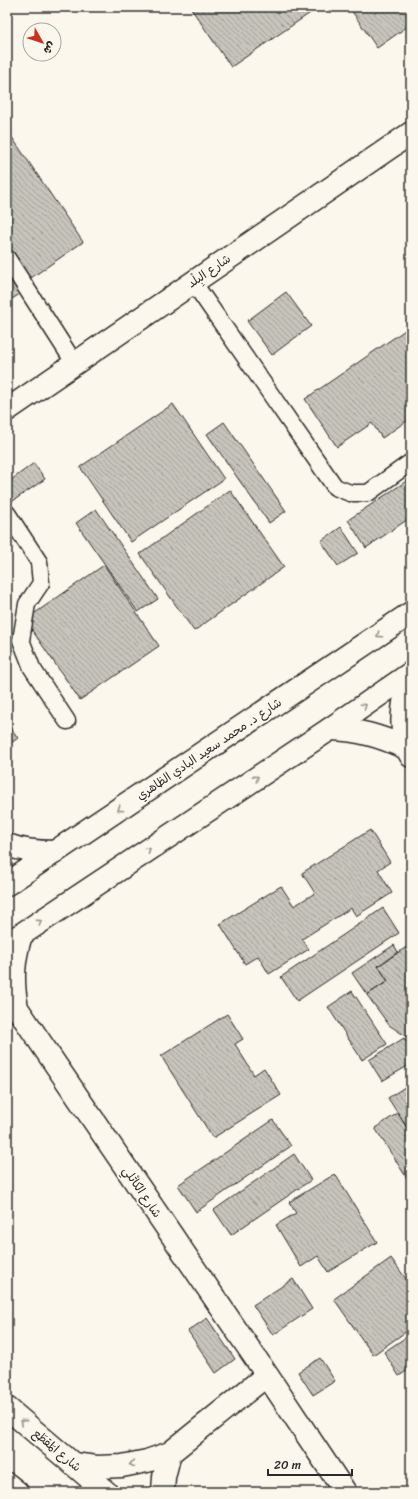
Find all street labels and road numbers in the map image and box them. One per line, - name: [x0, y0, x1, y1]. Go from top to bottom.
- street label: شارع البِلْد: [183, 248, 235, 294]
- street label: شارع د. محمد سعيد البادي الظاهري: [132, 692, 286, 806]
- street label: شارع الكاتْلي: [116, 1162, 168, 1222]
- street label: شارع المَقطَع: [27, 1423, 87, 1477]

